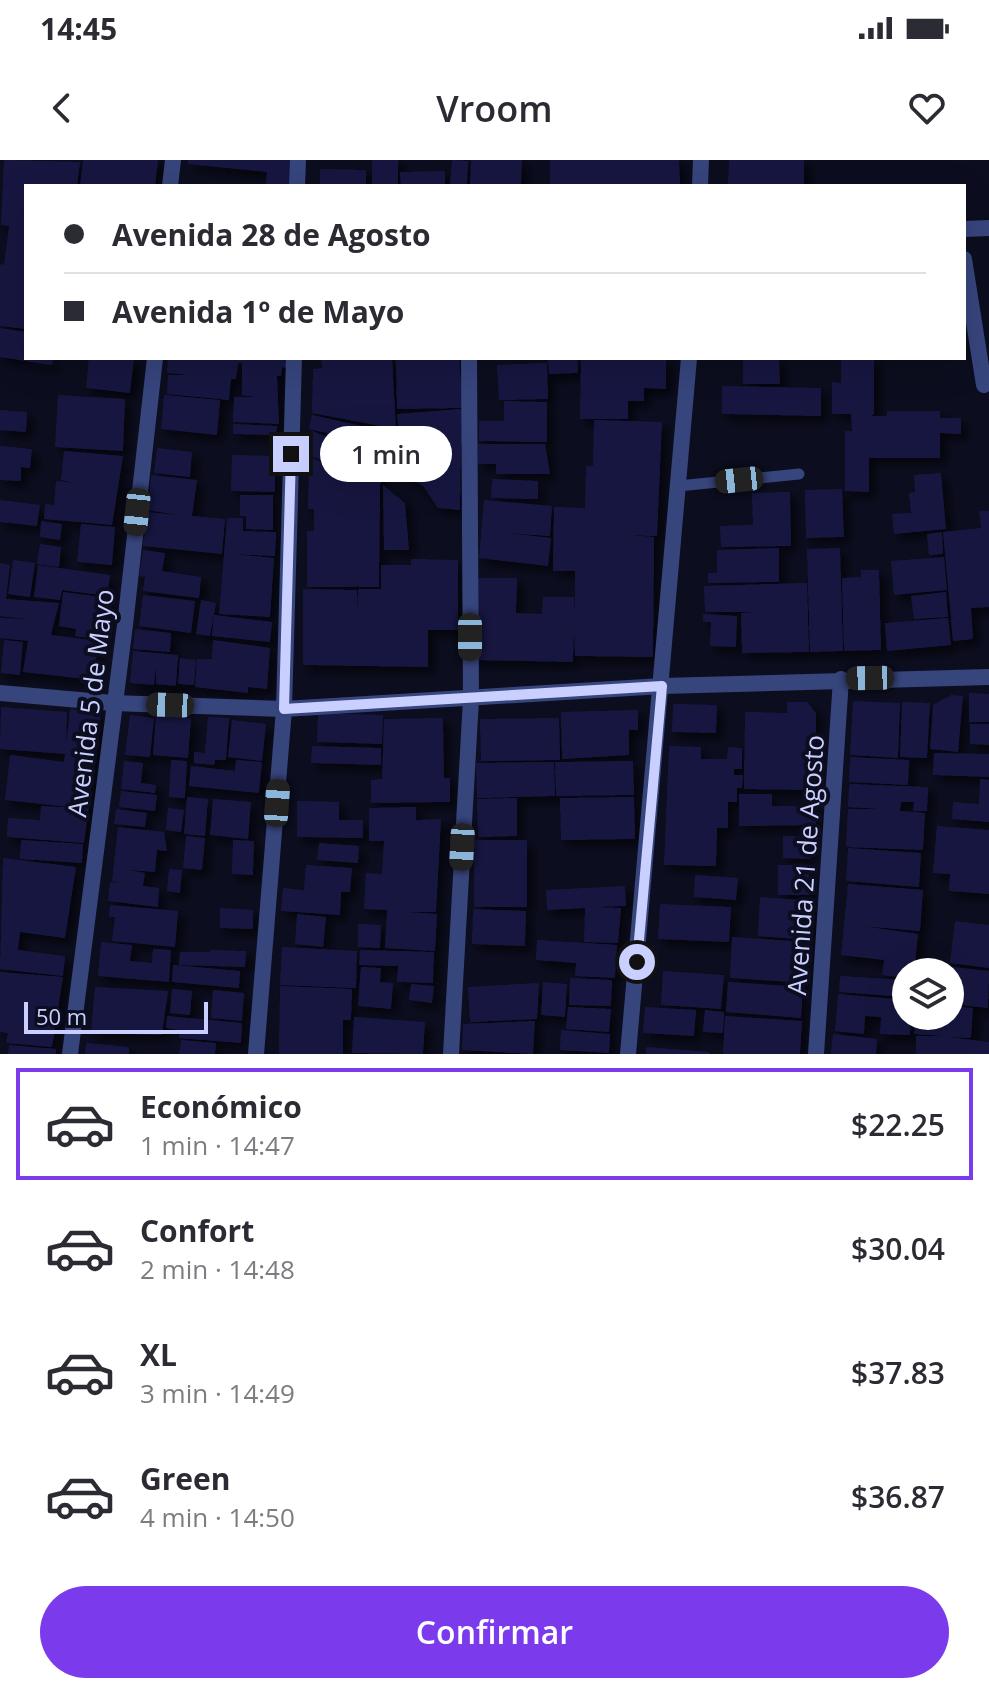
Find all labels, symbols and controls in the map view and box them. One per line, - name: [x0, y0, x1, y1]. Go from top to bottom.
- text: 14:45: [40, 8, 117, 49]
- text: Vroom: [436, 84, 553, 133]
- icon: back: [40, 86, 84, 130]
- icon: heart: [905, 86, 949, 130]
- text: Avenida 28 de Agosto: [112, 214, 431, 255]
- text: Avenida 1º de Mayo: [112, 291, 404, 332]
- callout: 1 min: [319, 426, 451, 482]
- route end: [273, 436, 309, 472]
- text: 1 min: [351, 436, 421, 472]
- car: [714, 466, 764, 494]
- car: [123, 487, 151, 537]
- street label: Avenida 5 de Mayo: [58, 587, 122, 819]
- car: [458, 613, 482, 661]
- car: [846, 666, 894, 690]
- car: [146, 692, 194, 718]
- street label: Avenida 21 de Agosto: [778, 734, 832, 996]
- car: [263, 778, 291, 828]
- car: [449, 822, 475, 872]
- route start: [619, 944, 655, 980]
- map controls: [892, 958, 964, 1030]
- button: layers: [892, 958, 964, 1030]
- scale bar: [24, 998, 208, 1034]
- text: 50 m: [36, 1001, 87, 1031]
- text: Económico: [140, 1086, 302, 1127]
- icon: car: [44, 1088, 116, 1160]
- text: $22.25: [851, 1104, 945, 1145]
- text: 1 min · 14:47: [140, 1127, 295, 1163]
- text: Confort: [140, 1210, 254, 1251]
- icon: car: [44, 1212, 116, 1284]
- text: $30.04: [851, 1228, 945, 1269]
- text: 2 min · 14:48: [140, 1251, 295, 1287]
- text: XL: [140, 1334, 177, 1375]
- icon: car: [44, 1336, 116, 1408]
- text: $37.83: [851, 1352, 945, 1393]
- text: 3 min · 14:49: [140, 1375, 295, 1411]
- text: Green: [140, 1458, 231, 1499]
- icon: car: [44, 1460, 116, 1532]
- text: $36.87: [851, 1476, 945, 1517]
- text: 4 min · 14:50: [140, 1499, 295, 1535]
- button: Confirmar: [40, 1586, 949, 1678]

